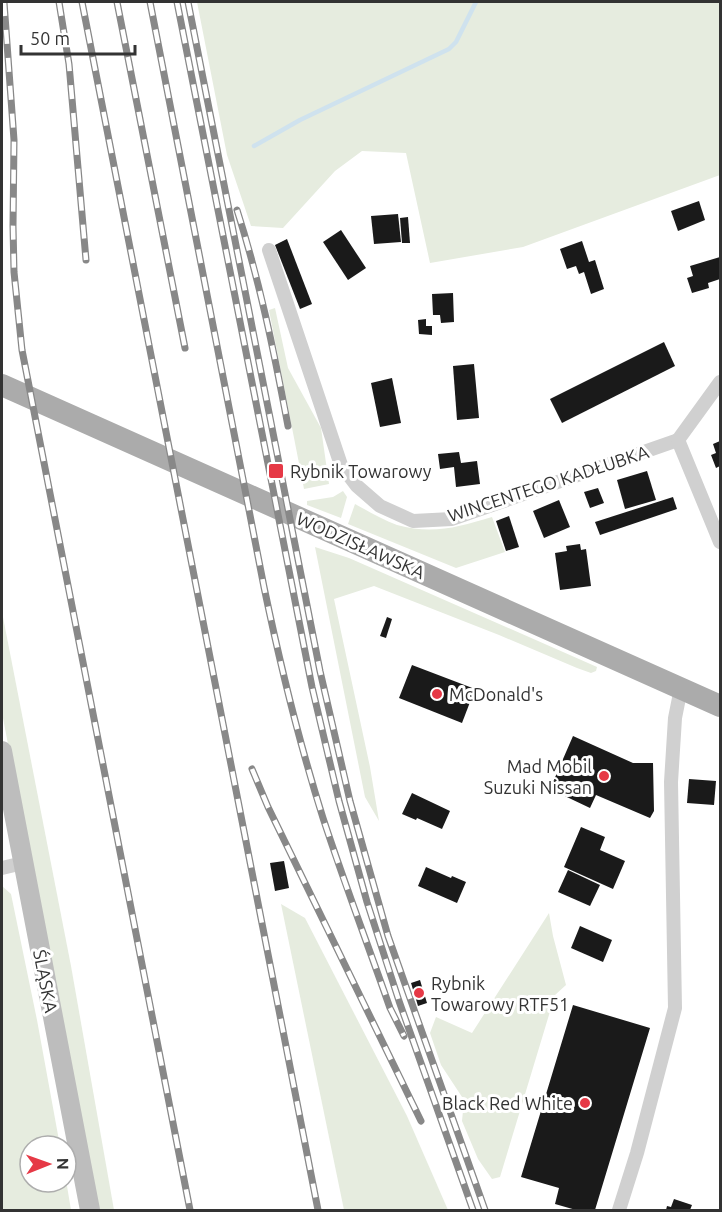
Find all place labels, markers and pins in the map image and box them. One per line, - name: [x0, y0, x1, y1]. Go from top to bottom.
- place label: Rybnik Towarowy: [290, 461, 432, 481]
- marker: Rybnik Towarowy: [267, 462, 285, 480]
- place label: McDonald's: [449, 684, 543, 704]
- marker: McDonald's: [430, 687, 444, 701]
- place label: Mad Mobil Suzuki Nissan: [484, 756, 592, 797]
- marker: Mad Mobil Suzuki Nissan: [597, 769, 611, 783]
- place label: Rybnik Towarowy RTF51: [431, 973, 569, 1014]
- marker: Rybnik Towarowy RTF51: [412, 986, 426, 1000]
- place label: Black Red White: [442, 1093, 573, 1113]
- marker: Black Red White: [578, 1096, 592, 1110]

